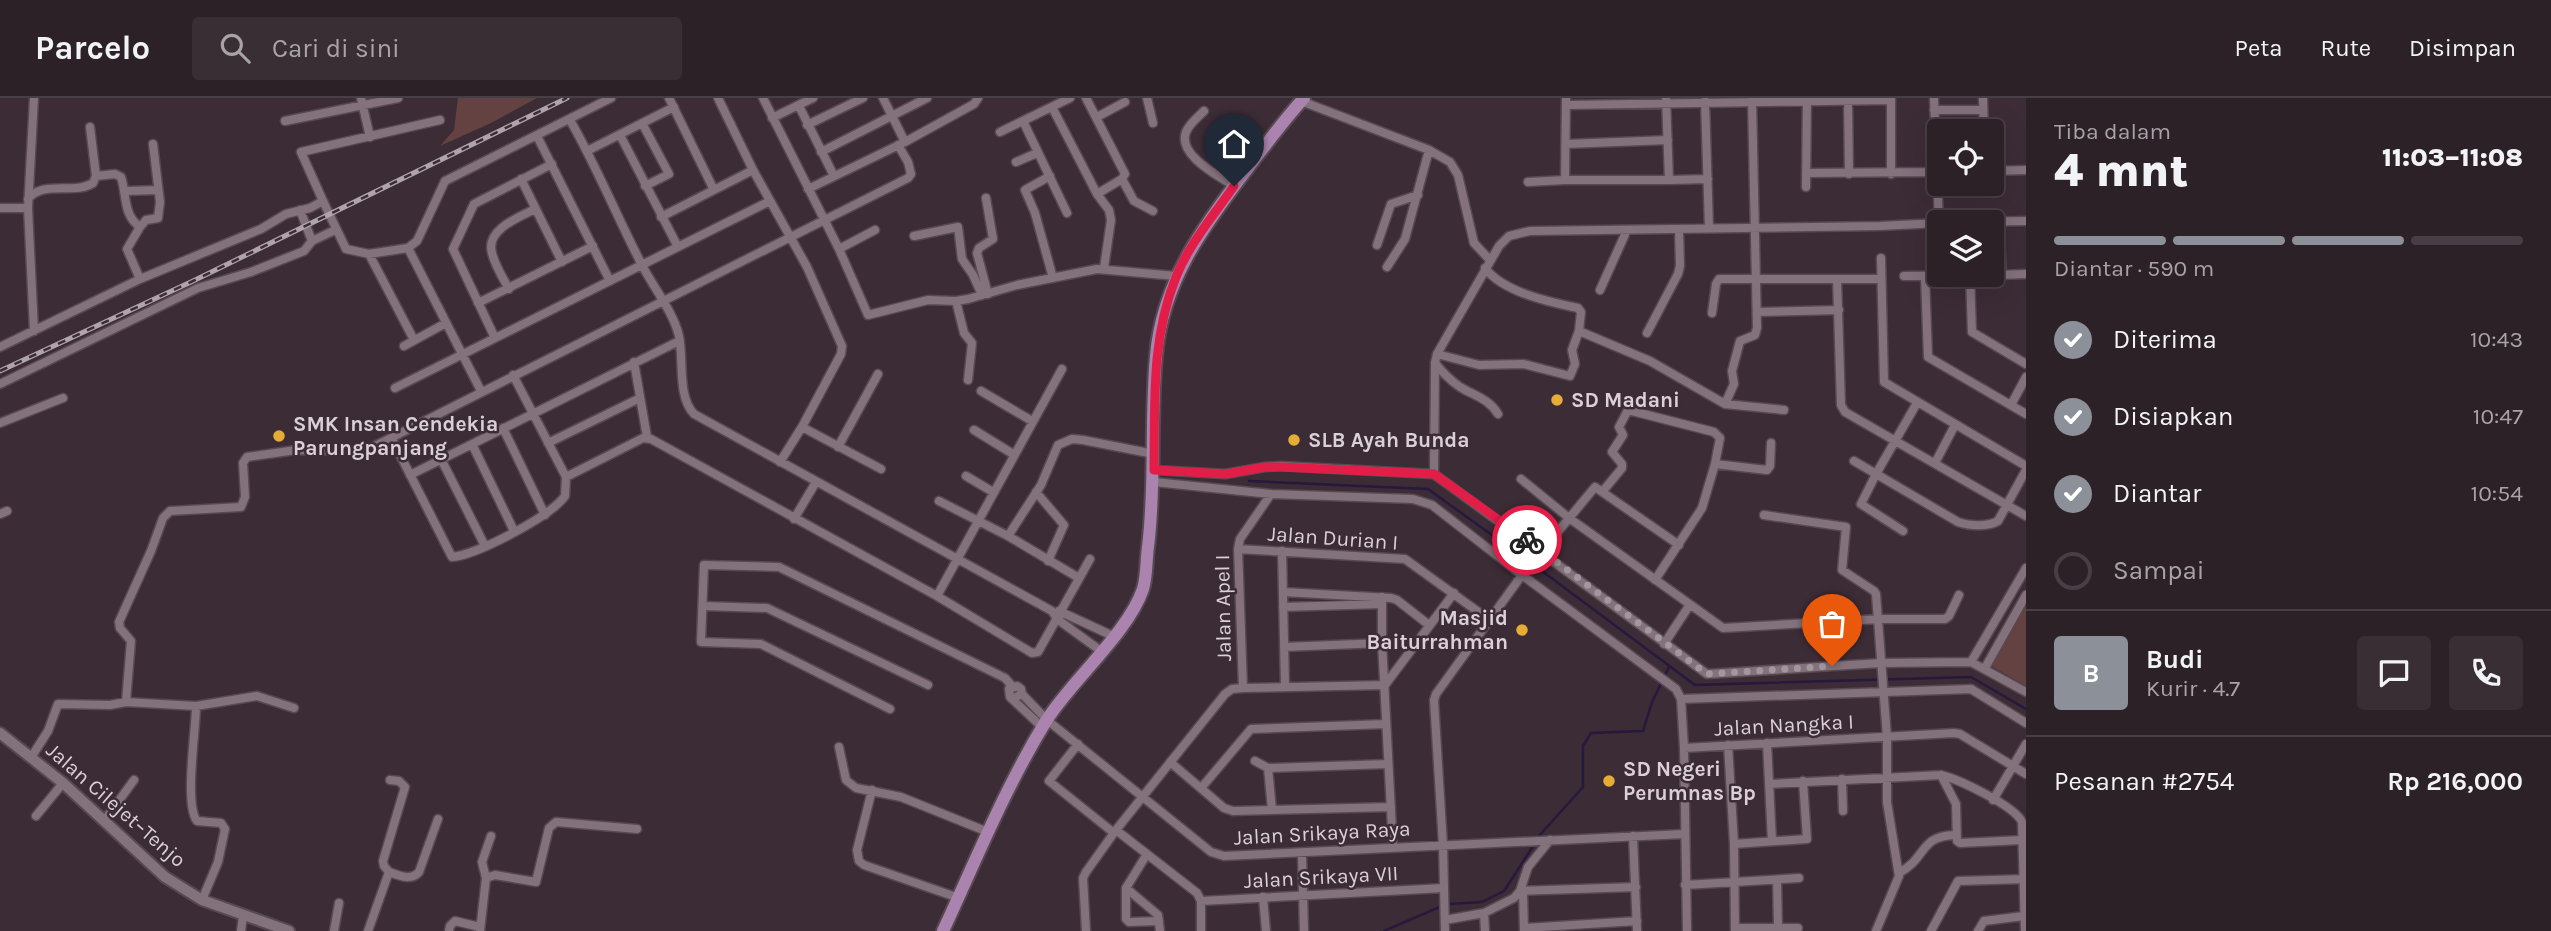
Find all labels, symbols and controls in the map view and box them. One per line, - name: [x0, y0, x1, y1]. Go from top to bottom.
- search box: [192, 17, 682, 80]
- text: Parcelo: [35, 29, 150, 67]
- icon: search: [216, 29, 254, 67]
- text: Cari di sini: [272, 33, 400, 64]
- text: Peta: [2235, 34, 2282, 62]
- text: Rute: [2320, 34, 2371, 62]
- text: Disimpan: [2409, 34, 2516, 62]
- pin: [1204, 114, 1264, 186]
- text: Tiba dalam: [2054, 118, 2171, 145]
- map controls: [1927, 119, 2004, 287]
- button: locate: [1927, 119, 2004, 196]
- icon: home: [1215, 125, 1253, 163]
- text: 11:03–11:08: [2382, 142, 2523, 173]
- text: 4 mnt: [2054, 144, 2188, 198]
- button: layers: [1927, 210, 2004, 287]
- text: Diantar · 590 m: [2054, 255, 2214, 282]
- icon: check: [2054, 321, 2092, 359]
- text: Diterima: [2113, 324, 2217, 355]
- text: 10:43: [2470, 326, 2523, 353]
- place label: SD Madani: [1571, 388, 1680, 412]
- marker: SD Madani: [1549, 392, 1565, 408]
- icon: check: [2054, 398, 2092, 436]
- text: Disiapkan: [2113, 401, 2233, 432]
- text: 10:47: [2473, 403, 2523, 430]
- place label: SMK Insan Cendekia Parungpanjang: [293, 412, 498, 460]
- marker: SMK Insan Cendekia Parungpanjang: [271, 428, 287, 444]
- place label: SLB Ayah Bunda: [1308, 428, 1469, 452]
- marker: SLB Ayah Bunda: [1286, 432, 1302, 448]
- icon: check: [2054, 475, 2092, 513]
- text: Diantar: [2113, 478, 2201, 509]
- text: 10:54: [2471, 480, 2523, 507]
- courier: [1492, 505, 1562, 575]
- street label: Jalan Durian I: [1267, 521, 1399, 555]
- icon: bike: [1508, 521, 1546, 559]
- street label: Jalan Apel I: [1210, 554, 1236, 662]
- text: Sampai: [2113, 555, 2205, 586]
- pin: [1802, 594, 1862, 666]
- icon: bag: [1813, 605, 1851, 643]
- place label: Masjid Baiturrahman: [1367, 606, 1508, 654]
- marker: Masjid Baiturrahman: [1514, 622, 1530, 638]
- button: chat: [2357, 636, 2431, 710]
- button: phone: [2449, 636, 2523, 710]
- text: Budi: [2146, 644, 2204, 675]
- text: B: [2083, 658, 2099, 689]
- text: Kurir · 4.7: [2146, 675, 2240, 702]
- street label: Jalan Nangka I: [1714, 709, 1854, 741]
- street label: Jalan Cilejet–Tenjo: [41, 738, 191, 872]
- place label: SD Negeri Perumnas Bp: [1623, 757, 1756, 805]
- text: Pesanan #2754: [2054, 766, 2234, 797]
- text: Rp 216,000: [2387, 766, 2523, 797]
- marker: SD Negeri Perumnas Bp: [1601, 773, 1617, 789]
- street label: Jalan Srikaya Raya: [1233, 816, 1411, 850]
- street label: Jalan Srikaya VII: [1243, 861, 1399, 893]

